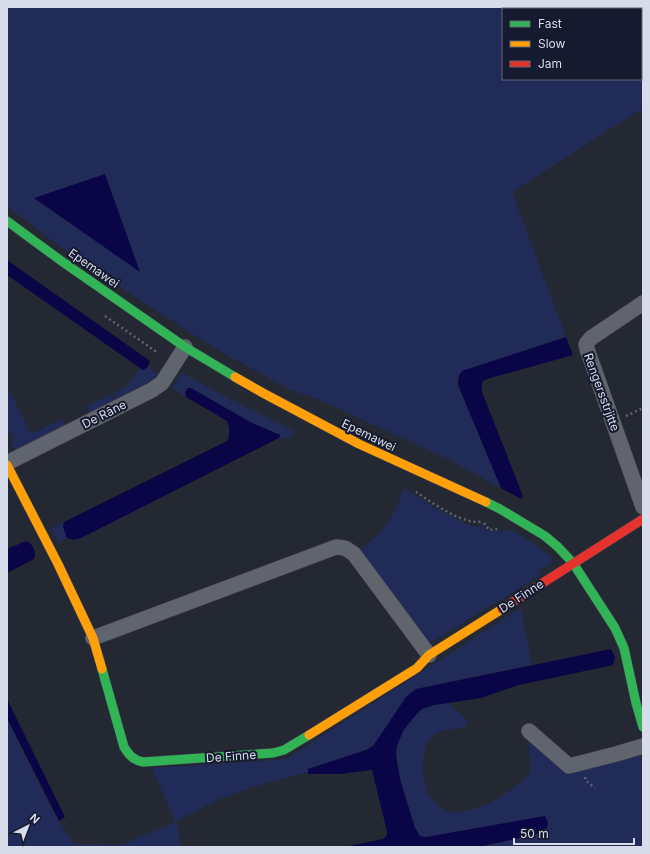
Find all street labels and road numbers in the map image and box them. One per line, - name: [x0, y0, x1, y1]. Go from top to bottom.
- street label: Epemawei: [66, 245, 122, 291]
- street label: Rengersstrjitte: [581, 351, 623, 433]
- street label: De Râne: [79, 397, 129, 431]
- street label: Epemawei: [340, 415, 399, 455]
- street label: De Finne: [496, 576, 546, 616]
- street label: De Finne: [205, 747, 257, 765]

